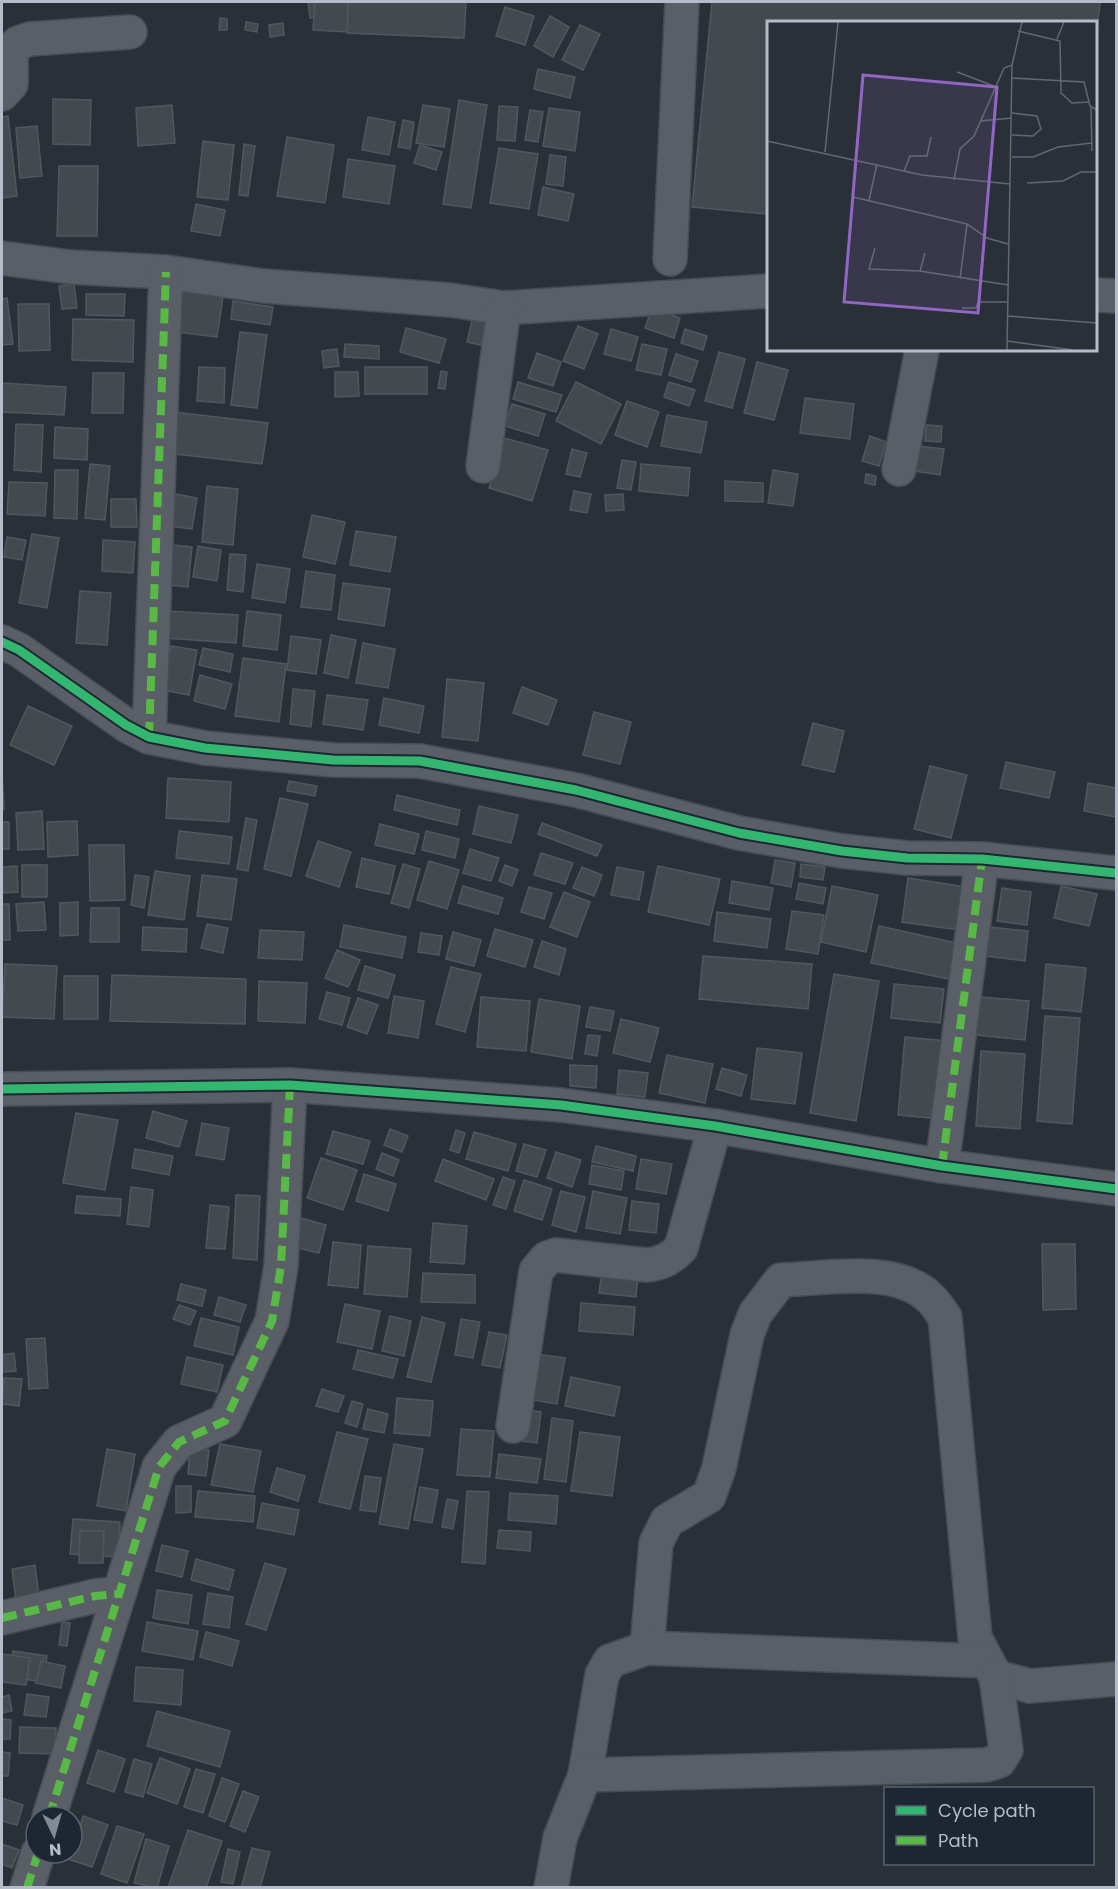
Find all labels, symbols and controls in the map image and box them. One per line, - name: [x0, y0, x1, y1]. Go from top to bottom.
- inset map: [767, 21, 1097, 351]
- legend: [884, 1787, 1094, 1865]
- text: Cycle path: [938, 1798, 1036, 1823]
- north arrow: [24, 1805, 84, 1865]
- text: Path: [938, 1828, 979, 1853]
- text: N: [48, 1837, 62, 1861]

